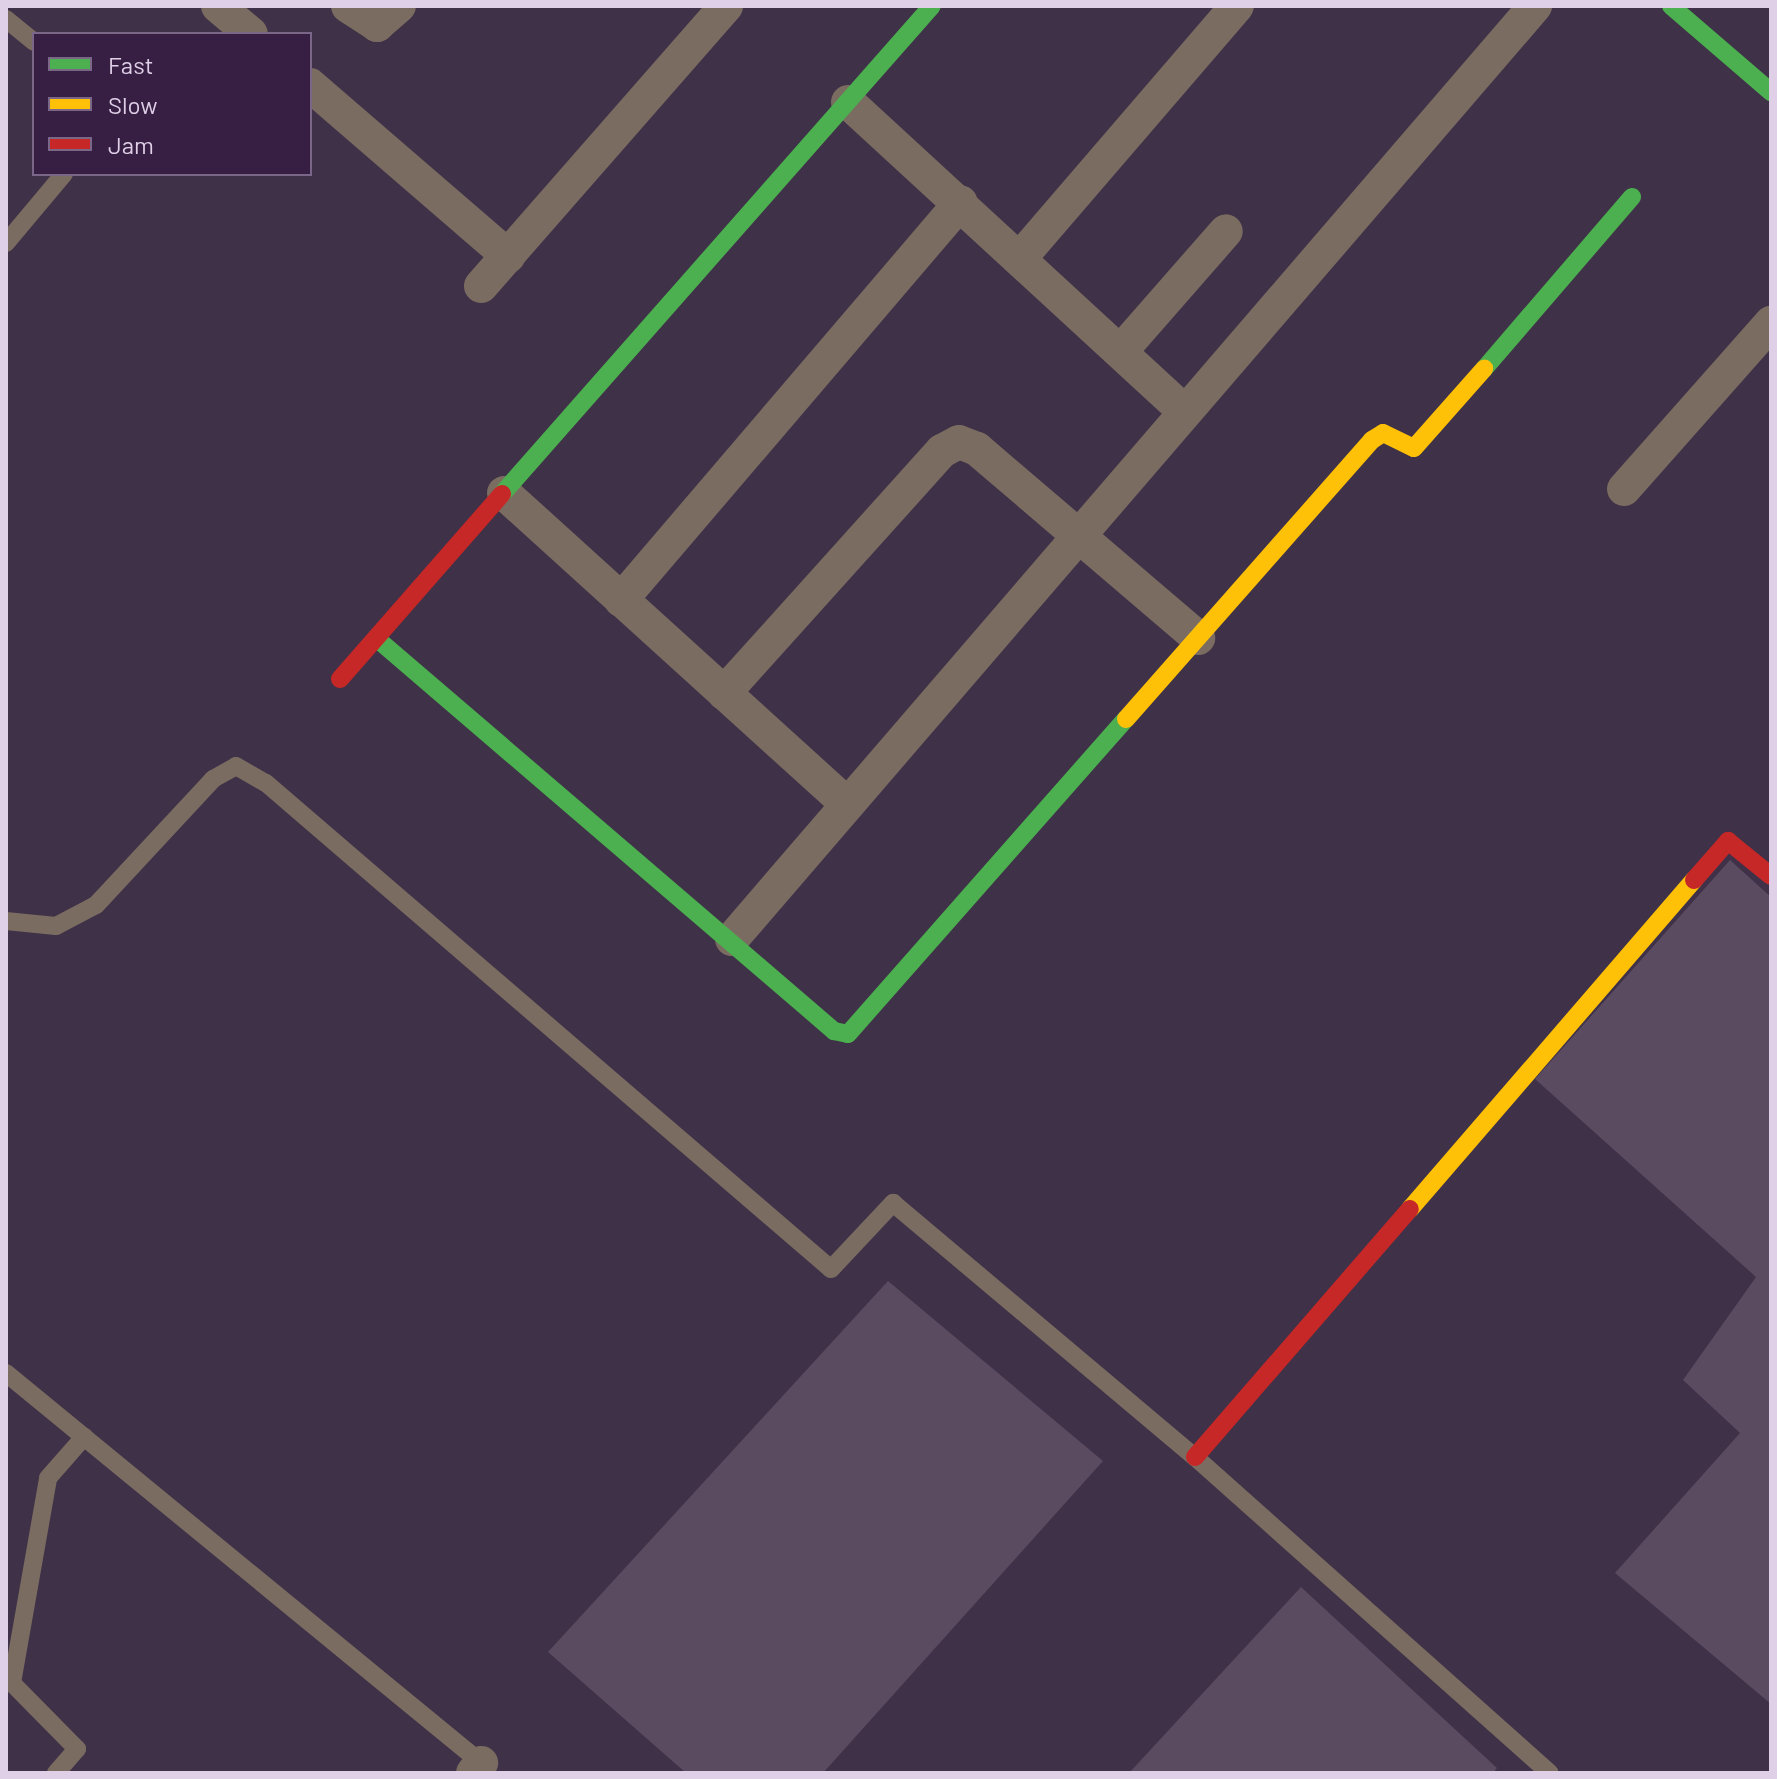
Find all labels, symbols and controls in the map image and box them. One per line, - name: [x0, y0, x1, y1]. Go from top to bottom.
- legend: [32, 32, 312, 176]
- text: Fast: [108, 50, 153, 79]
- text: Slow: [108, 90, 157, 119]
- text: Jam: [108, 130, 154, 159]

